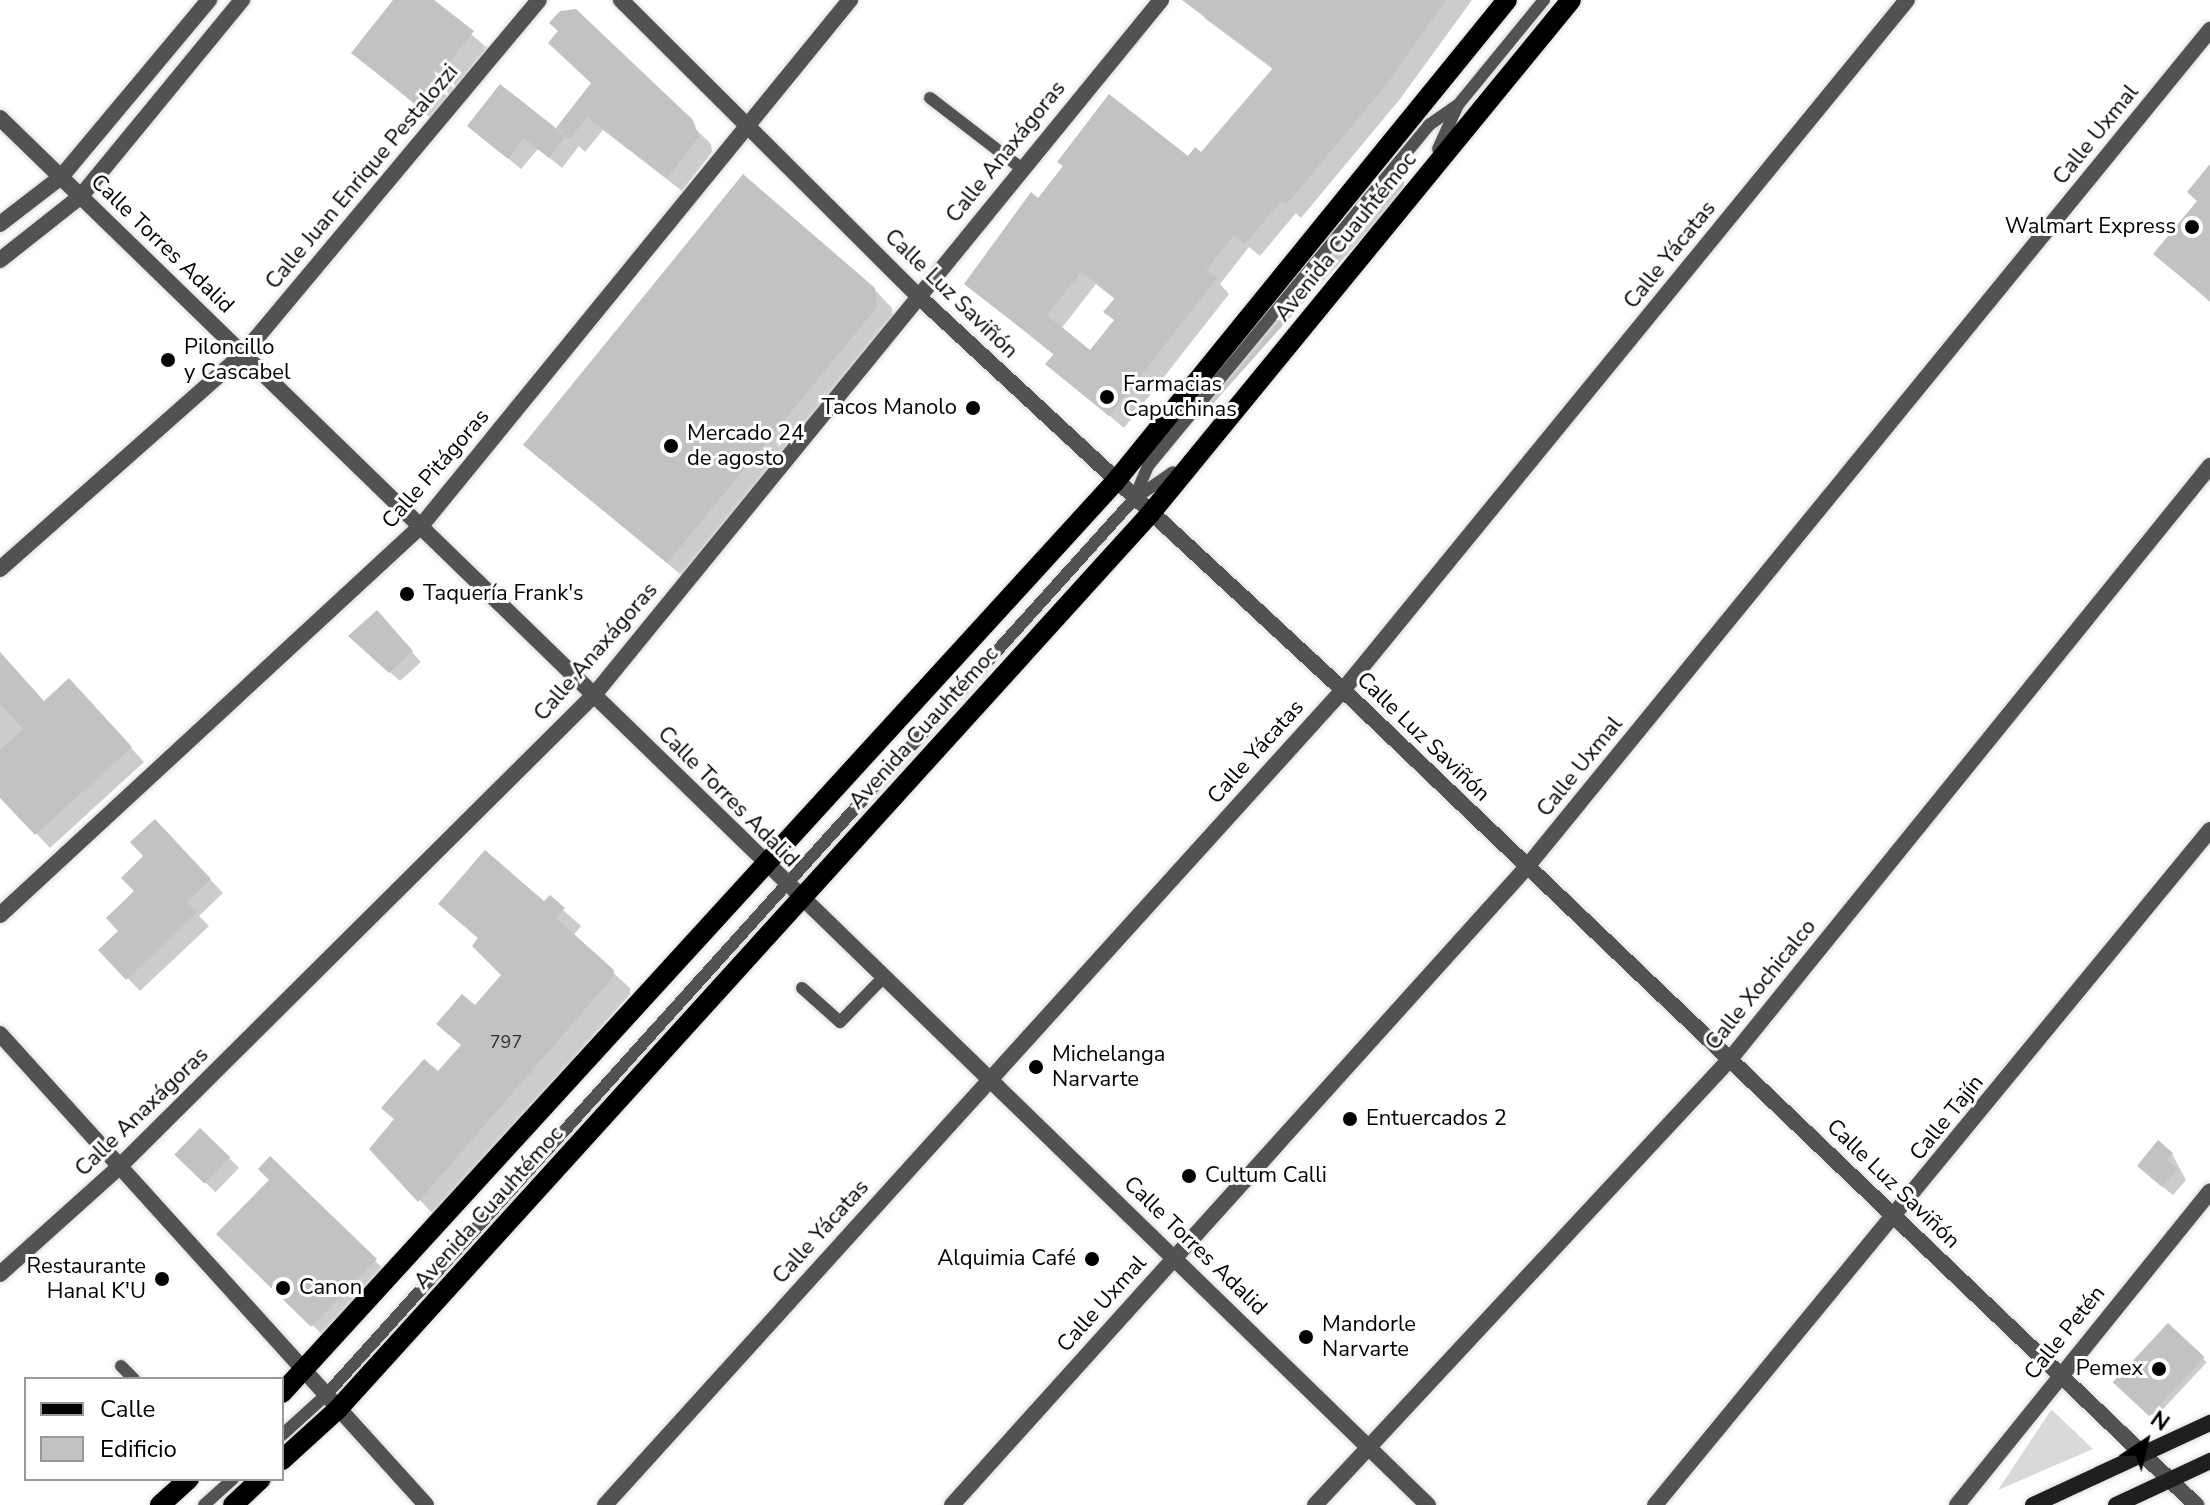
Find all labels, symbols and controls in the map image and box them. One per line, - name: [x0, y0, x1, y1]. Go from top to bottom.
- street label: Calle Juan Enrique Pestalozzi: [260, 59, 464, 295]
- street label: Calle Anaxágoras: [941, 76, 1071, 228]
- street label: Calle Uxmal: [2048, 80, 2144, 190]
- street label: Avenida Cuauhtémoc: [1270, 147, 1422, 327]
- street label: Calle Torres Adalid: [85, 169, 239, 319]
- street label: Calle Yácatas: [1618, 196, 1722, 314]
- place label: Walmart Express: [2005, 214, 2176, 240]
- marker: Walmart Express: [2183, 218, 2201, 236]
- street label: Calle Luz Saviñón: [879, 224, 1023, 364]
- place label: Piloncillo y Cascabel: [184, 334, 290, 386]
- marker: Piloncillo y Cascabel: [159, 351, 177, 369]
- place label: Farmacias Capuchinas: [1123, 371, 1237, 422]
- marker: Farmacias Capuchinas: [1098, 388, 1116, 406]
- place label: Tacos Manolo: [822, 395, 957, 421]
- marker: Tacos Manolo: [964, 399, 982, 417]
- street label: Calle Pitágoras: [377, 404, 495, 534]
- place label: Mercado 24 de agosto: [687, 420, 804, 472]
- marker: Mercado 24 de agosto: [662, 437, 680, 455]
- street label: Calle Anaxágoras: [529, 577, 663, 727]
- place label: Taquería Frank's: [423, 581, 584, 607]
- marker: Taquería Frank's: [398, 585, 416, 603]
- street label: Avenida Cuauhtémoc: [844, 641, 1004, 815]
- street label: Calle Luz Saviñón: [1351, 667, 1495, 807]
- street label: Calle Yácatas: [1202, 694, 1310, 810]
- street label: Calle Uxmal: [1532, 712, 1628, 822]
- street label: Calle Torres Adalid: [652, 721, 804, 873]
- street label: Calle Xochicalco: [1700, 914, 1822, 1056]
- house number: 797: [490, 1031, 522, 1053]
- place label: Michelanga Narvarte: [1052, 1041, 1166, 1092]
- street label: Calle Anaxágoras: [70, 1042, 214, 1182]
- marker: Michelanga Narvarte: [1027, 1058, 1045, 1076]
- street label: Calle Tajín: [1905, 1070, 1989, 1166]
- place label: Entuercados 2: [1366, 1106, 1507, 1132]
- marker: Entuercados 2: [1341, 1110, 1359, 1128]
- street label: Calle Luz Saviñón: [1821, 1114, 1965, 1254]
- street label: Avenida Cuauhtémoc: [409, 1121, 569, 1295]
- place label: Cultum Calli: [1205, 1163, 1327, 1189]
- marker: Cultum Calli: [1180, 1167, 1198, 1185]
- street label: Calle Torres Adalid: [1118, 1171, 1272, 1321]
- street label: Calle Yácatas: [767, 1174, 875, 1290]
- place label: Alquimia Café: [937, 1246, 1076, 1272]
- street label: Calle Uxmal: [1052, 1250, 1152, 1358]
- marker: Alquimia Café: [1083, 1250, 1101, 1268]
- place label: Restaurante Hanal K'U: [26, 1253, 146, 1304]
- marker: Restaurante Hanal K'U: [153, 1270, 171, 1288]
- place label: Canon: [299, 1275, 362, 1301]
- marker: Canon: [274, 1279, 292, 1297]
- street label: Calle Petén: [2019, 1281, 2111, 1385]
- place label: Mandorle Narvarte: [1322, 1311, 1416, 1362]
- marker: Mandorle Narvarte: [1297, 1328, 1315, 1346]
- place label: Pemex: [2076, 1356, 2143, 1382]
- marker: Pemex: [2150, 1360, 2168, 1378]
- legend: [24, 1377, 284, 1481]
- text: Calle: [100, 1393, 155, 1425]
- north arrow: [2106, 1401, 2186, 1481]
- text: N: [2144, 1404, 2175, 1438]
- text: Edificio: [100, 1433, 177, 1465]

